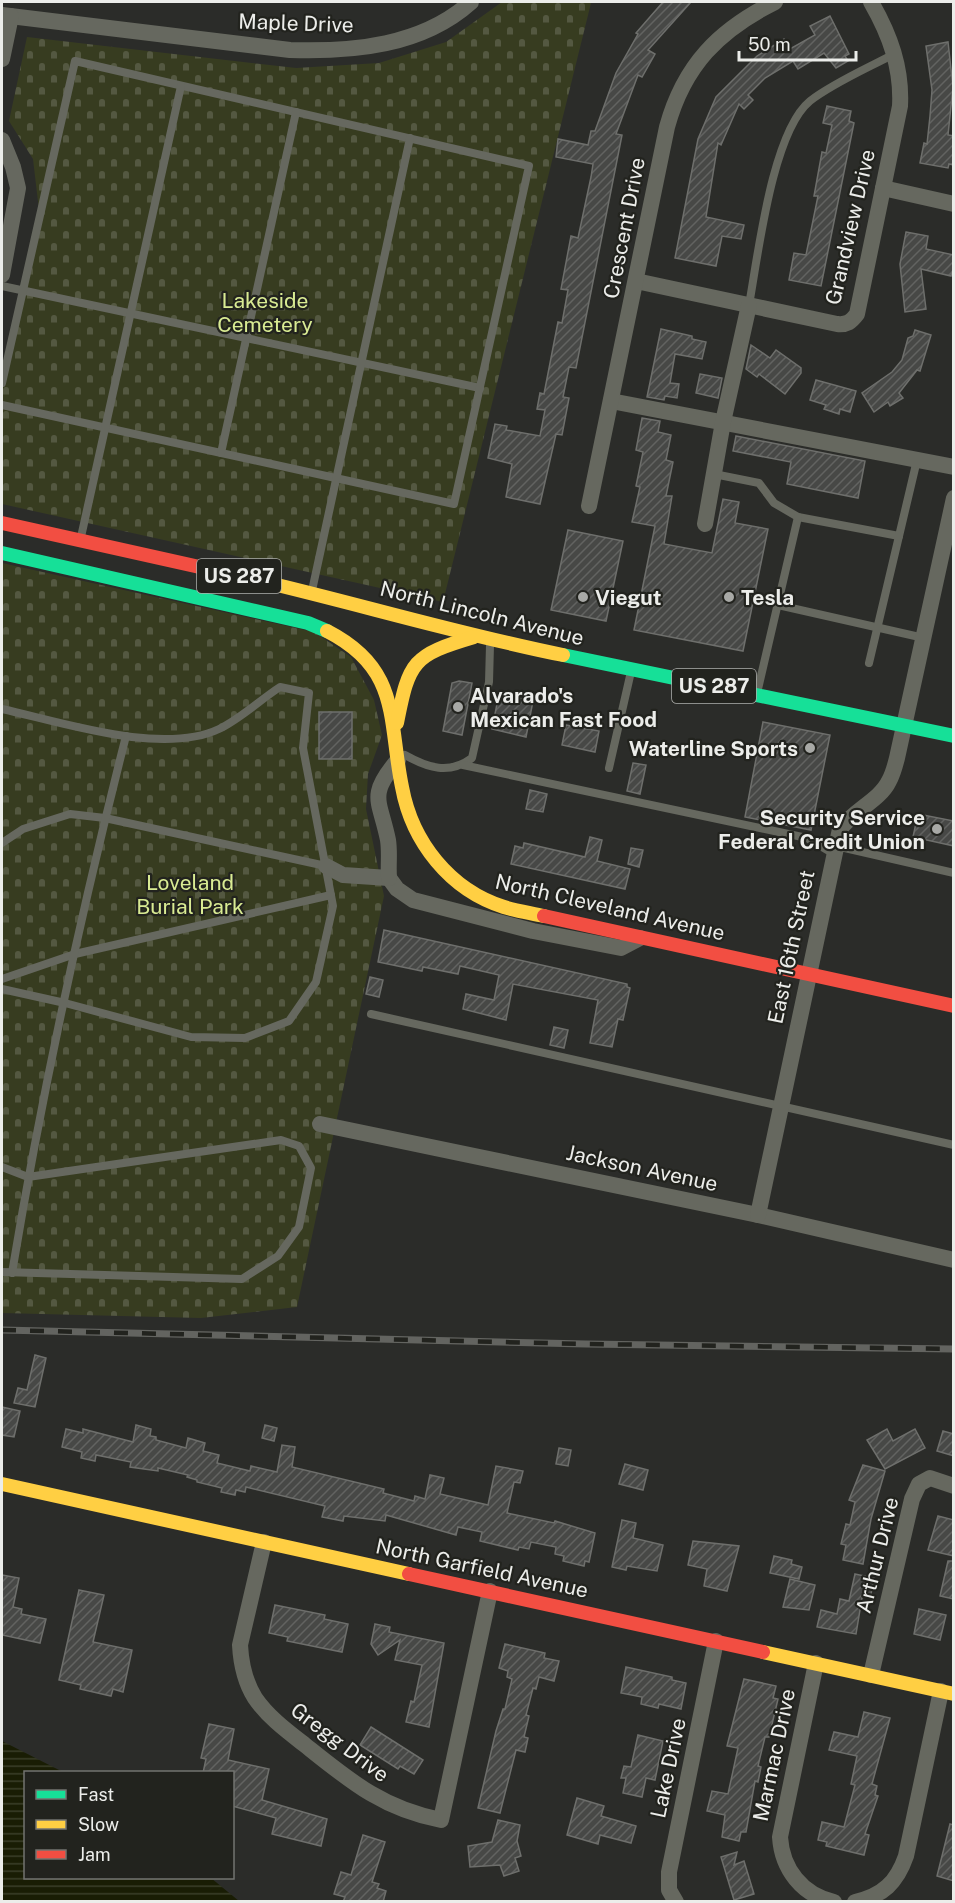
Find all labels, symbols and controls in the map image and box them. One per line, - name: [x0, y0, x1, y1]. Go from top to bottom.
- street label: Maple Drive: [238, 8, 354, 38]
- scale bar: [739, 24, 856, 62]
- text: 50 m: [748, 34, 791, 55]
- street label: Grandview Drive: [820, 147, 880, 307]
- street label: Crescent Drive: [598, 155, 650, 301]
- park label: Lakeside Cemetery: [217, 288, 313, 337]
- road number: US 287: [197, 559, 281, 593]
- street label: North Lincoln Avenue: [377, 576, 587, 650]
- place label: Viegut: [595, 585, 662, 610]
- place label: Tesla: [741, 585, 794, 610]
- marker: Viegut: [576, 590, 590, 604]
- marker: Tesla: [722, 590, 736, 604]
- road number: US 287: [672, 669, 756, 703]
- place label: Alvarado's Mexican Fast Food: [470, 683, 657, 732]
- marker: Alvarado's Mexican Fast Food: [451, 700, 465, 714]
- place label: Waterline Sports: [629, 736, 798, 761]
- marker: Waterline Sports: [803, 741, 817, 755]
- place label: Security Service Federal Credit Union: [718, 805, 925, 854]
- marker: Security Service Federal Credit Union: [930, 822, 944, 836]
- street label: North Cleveland Avenue: [493, 868, 727, 946]
- street label: East 16th Street: [763, 868, 819, 1026]
- park label: Loveland Burial Park: [136, 870, 244, 919]
- street label: Jackson Avenue: [564, 1140, 720, 1196]
- street label: Arthur Drive: [850, 1494, 904, 1616]
- street label: North Garfield Avenue: [373, 1533, 591, 1603]
- street label: Marmac Drive: [748, 1687, 800, 1823]
- street label: Gregg Drive: [286, 1697, 394, 1787]
- street label: Lake Drive: [645, 1716, 691, 1820]
- legend: [24, 1771, 234, 1879]
- text: Fast: [78, 1784, 114, 1805]
- text: Slow: [78, 1814, 119, 1835]
- text: Jam: [78, 1844, 111, 1865]

